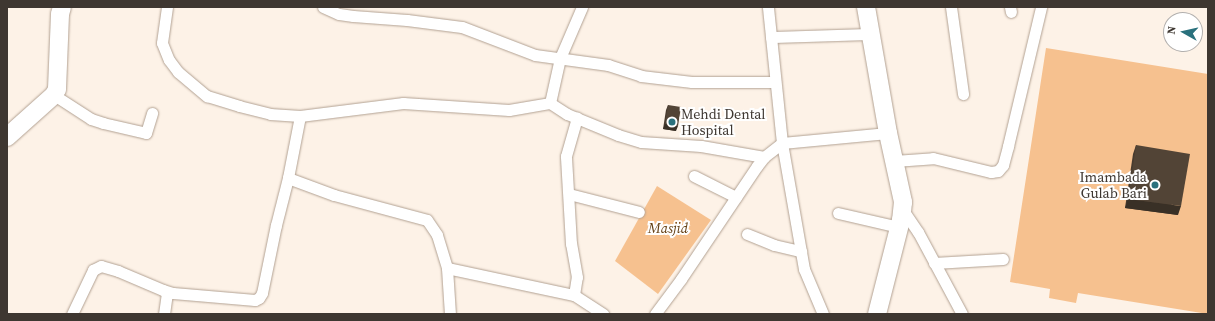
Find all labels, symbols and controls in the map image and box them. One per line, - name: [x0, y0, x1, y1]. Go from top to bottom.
- north arrow: [1163, 12, 1203, 52]
- text: N: [1164, 25, 1180, 35]
- place label: Mehdi Dental Hospital: [681, 106, 765, 138]
- marker: Mehdi Dental Hospital: [666, 116, 678, 128]
- place label: Imambada Gulab Bari: [1079, 169, 1147, 202]
- marker: Imambada Gulab Bari: [1150, 180, 1160, 190]
- park label: Masjid: [648, 220, 688, 236]

